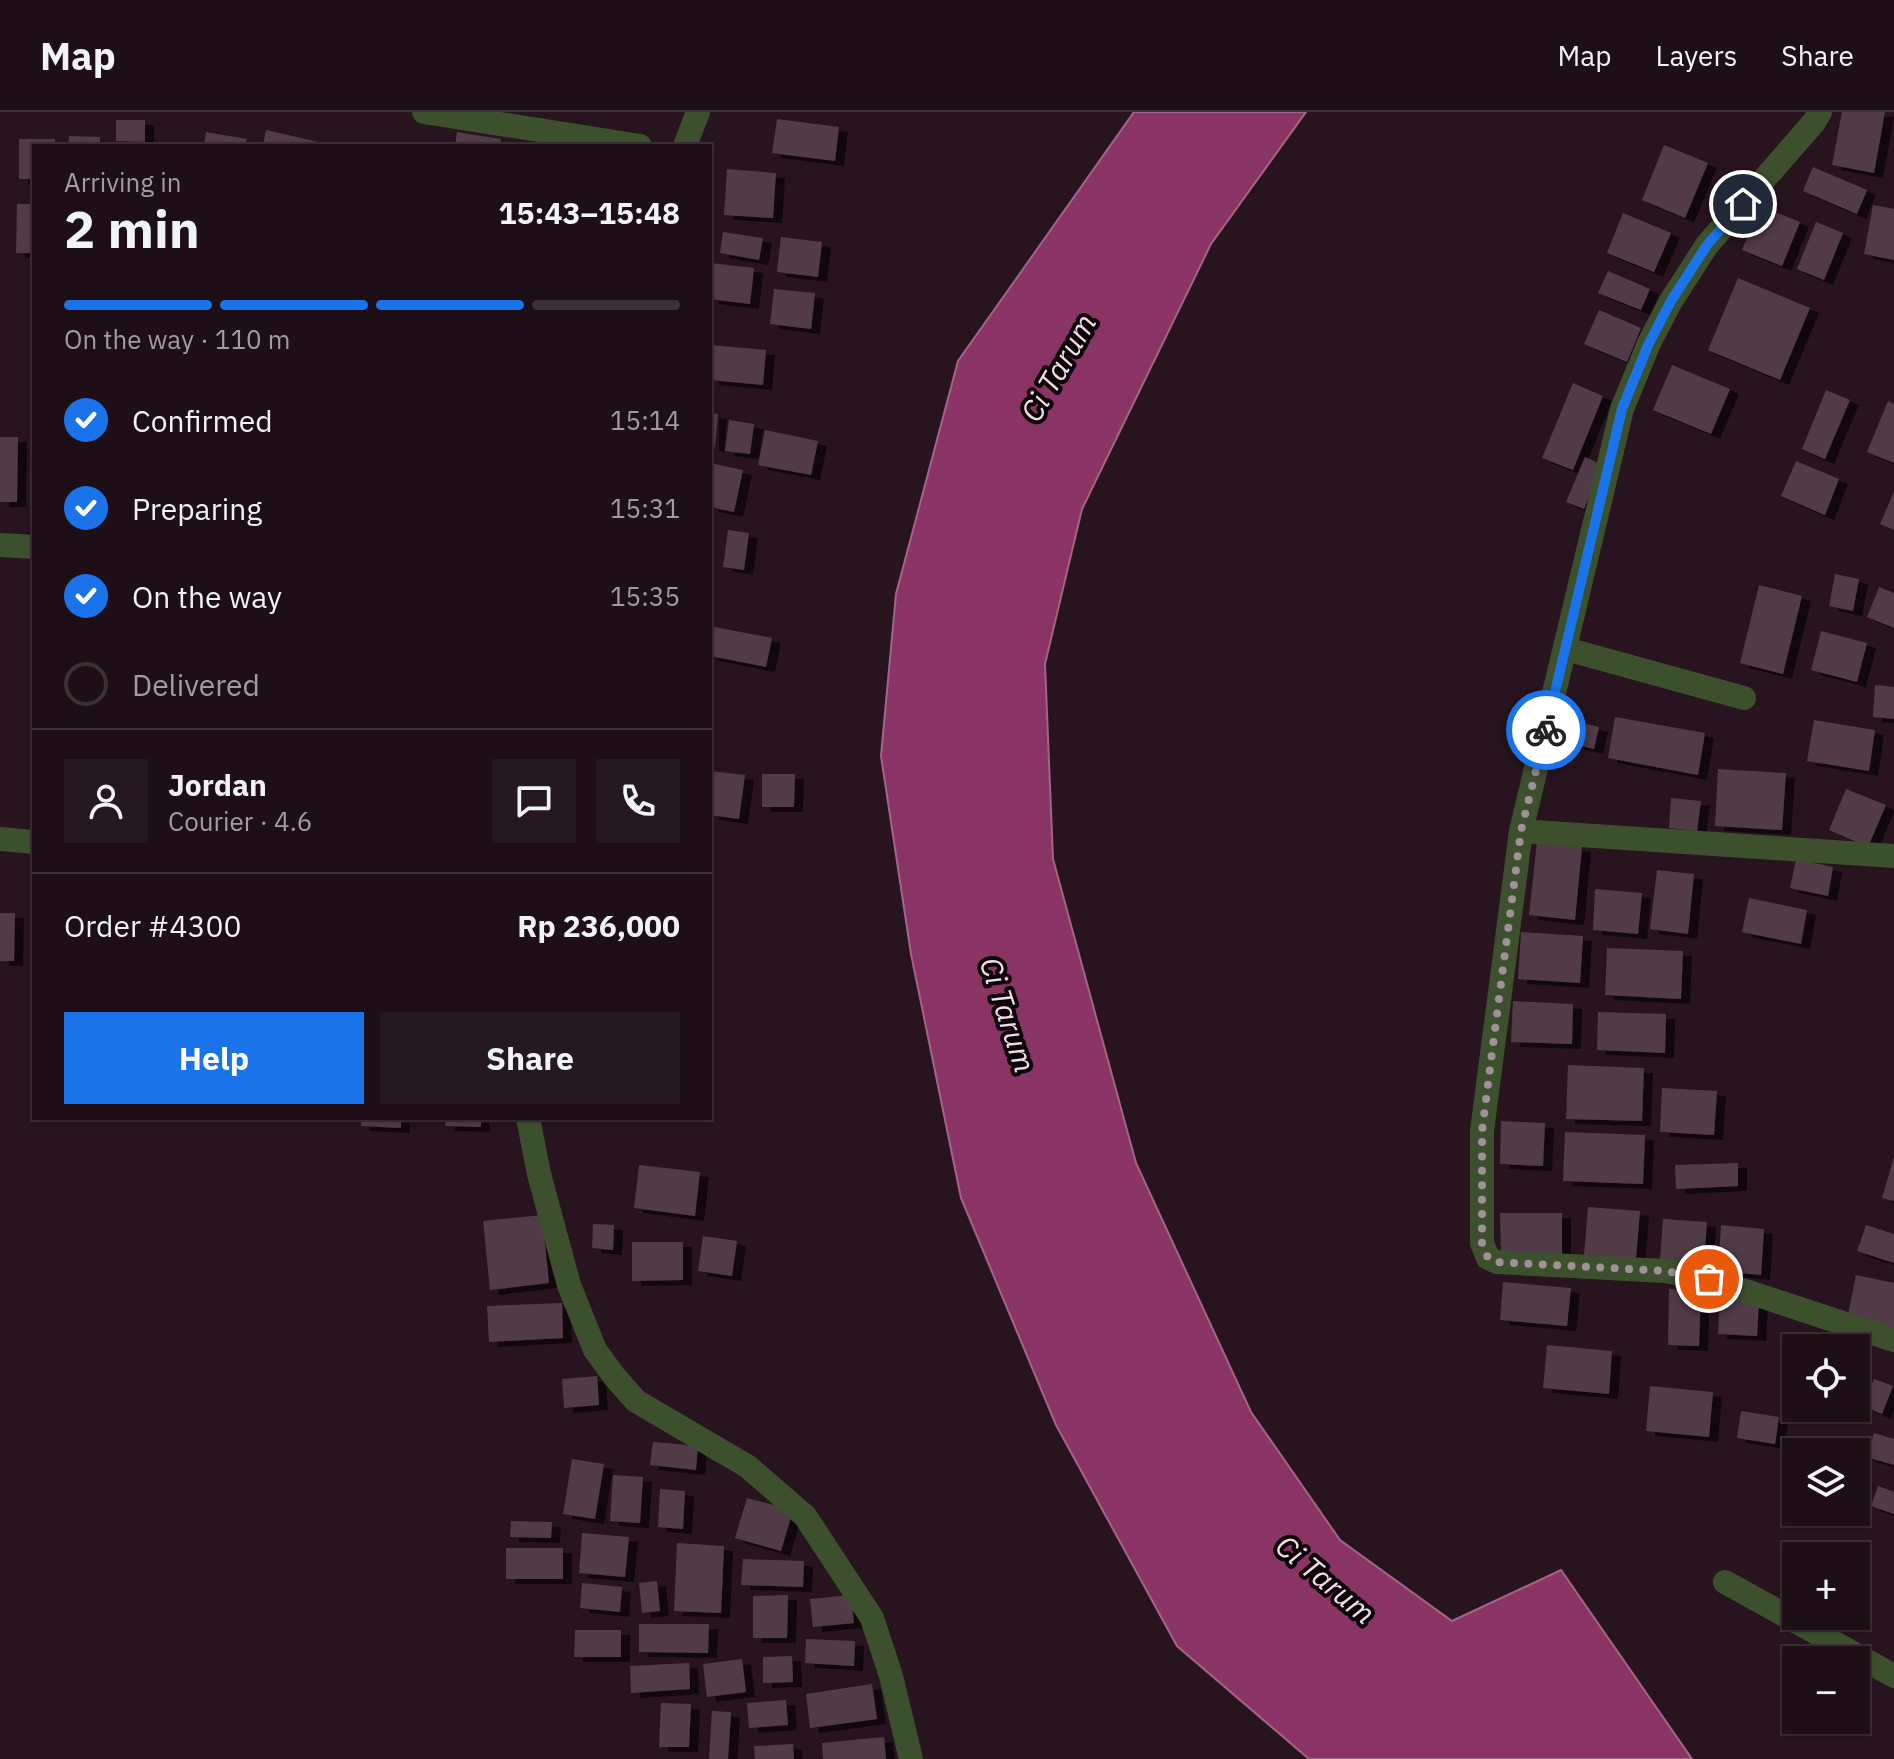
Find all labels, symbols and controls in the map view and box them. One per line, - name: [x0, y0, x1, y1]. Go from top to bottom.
- text: Map: [40, 31, 116, 80]
- text: Map: [1557, 37, 1611, 74]
- text: Layers: [1655, 37, 1737, 74]
- text: Share: [1781, 37, 1854, 74]
- text: Arriving in: [64, 165, 181, 199]
- pin: [1709, 170, 1777, 238]
- icon: home: [1721, 182, 1765, 226]
- text: 15:43–15:48: [499, 193, 680, 232]
- text: 2 min: [64, 195, 200, 262]
- water label: Ci Tarum: [1011, 306, 1104, 428]
- text: On the way · 110 m: [64, 322, 290, 356]
- icon: check: [64, 398, 108, 442]
- text: Confirmed: [132, 401, 273, 440]
- text: 15:14: [610, 403, 680, 437]
- icon: check: [64, 486, 108, 530]
- text: Preparing: [132, 489, 262, 528]
- text: 15:31: [610, 491, 680, 525]
- icon: check: [64, 574, 108, 618]
- text: On the way: [132, 577, 282, 616]
- text: 15:35: [610, 579, 680, 613]
- text: Delivered: [132, 665, 260, 704]
- courier: [1506, 690, 1586, 770]
- icon: bike: [1524, 708, 1568, 752]
- button: person: [64, 759, 148, 843]
- button: chat: [492, 759, 576, 843]
- button: phone: [596, 759, 680, 843]
- text: Jordan: [168, 765, 267, 804]
- text: Courier · 4.6: [168, 804, 312, 838]
- text: Order #4300: [64, 906, 241, 945]
- text: Rp 236,000: [517, 906, 680, 945]
- water label: Ci Tarum: [972, 952, 1045, 1077]
- button: Help: [64, 1012, 364, 1104]
- button: Share: [380, 1012, 680, 1104]
- pin: [1675, 1245, 1743, 1313]
- icon: bag: [1687, 1257, 1731, 1301]
- map controls: [1782, 1334, 1870, 1734]
- button: locate: [1782, 1334, 1870, 1422]
- button: layers: [1782, 1438, 1870, 1526]
- water label: Ci Tarum: [1268, 1526, 1384, 1632]
- button: +: [1782, 1542, 1870, 1630]
- button: −: [1782, 1646, 1870, 1734]

